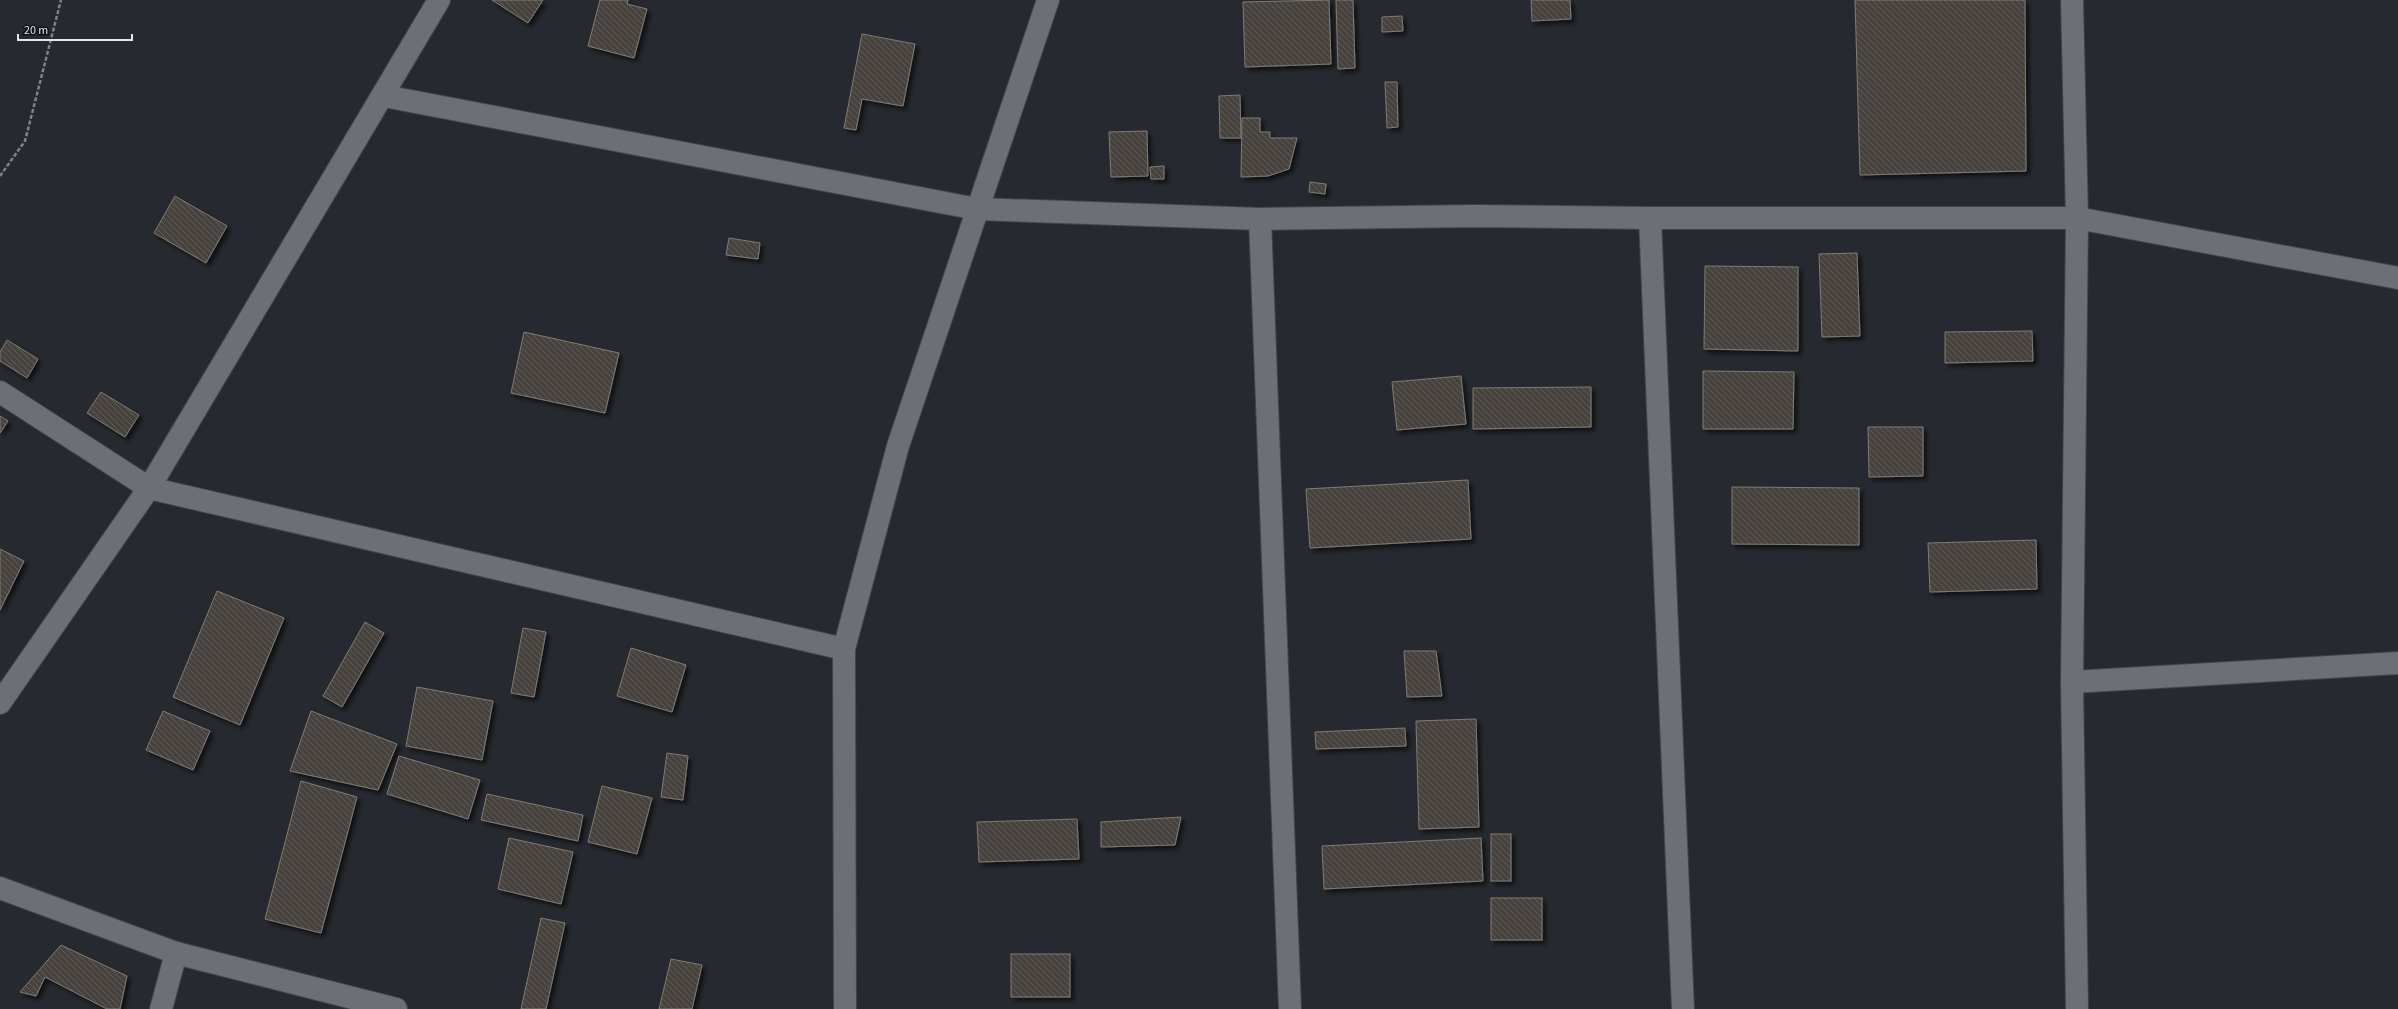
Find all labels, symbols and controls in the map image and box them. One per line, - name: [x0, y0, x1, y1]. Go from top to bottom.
- scale bar: [18, 16, 132, 42]
- text: 20 m: [24, 22, 48, 39]

